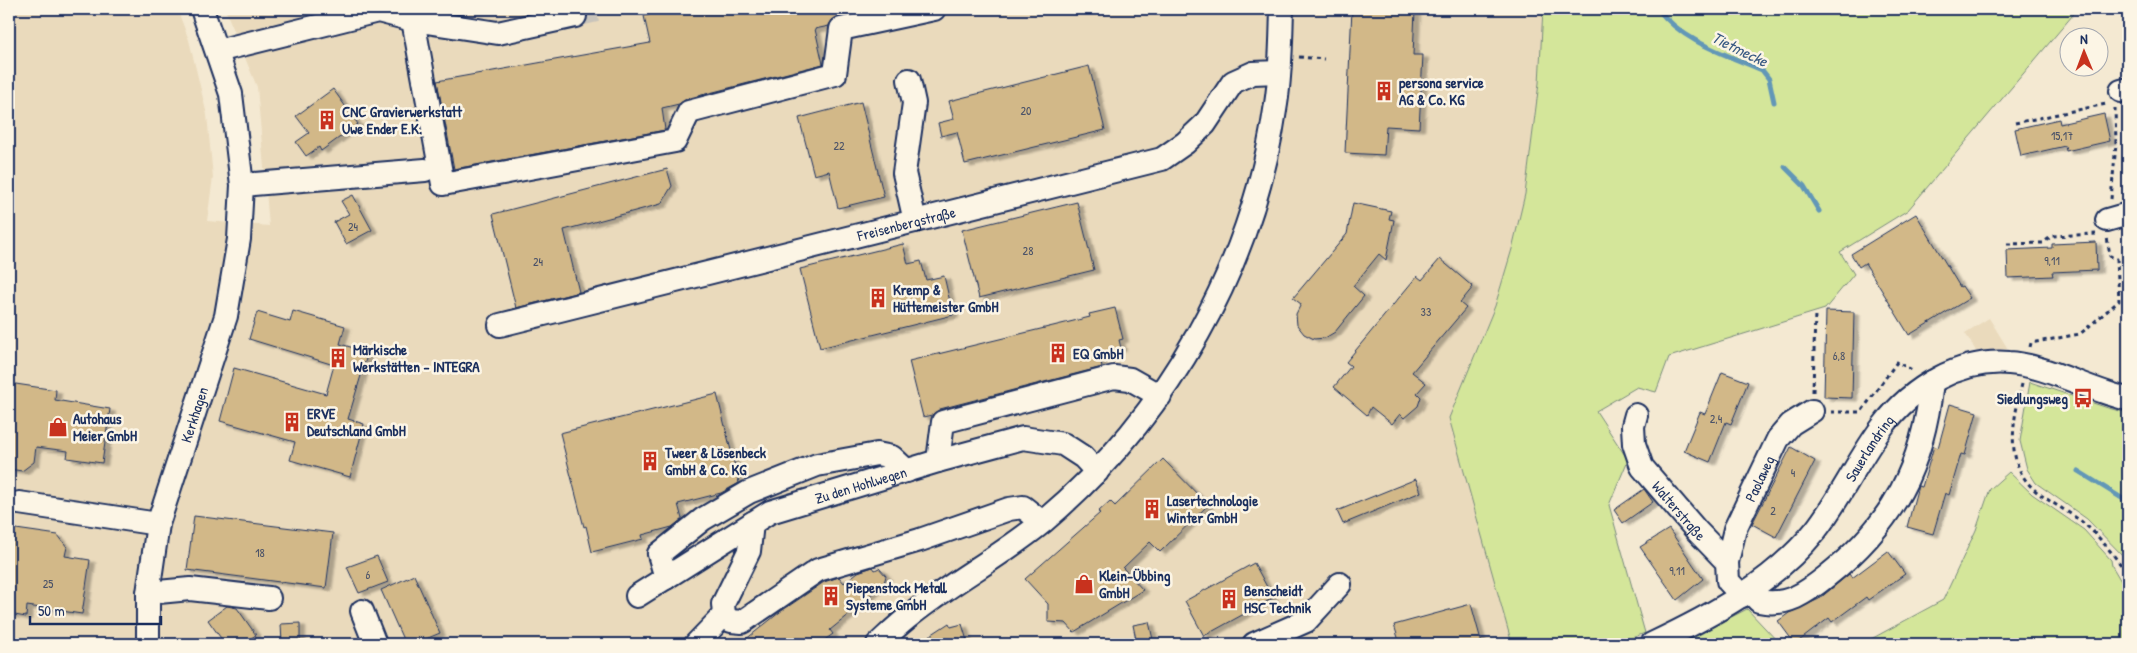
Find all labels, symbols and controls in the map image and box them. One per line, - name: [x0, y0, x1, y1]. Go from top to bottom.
- water label: Tietmecke: [1708, 26, 1772, 72]
- north arrow: [2060, 28, 2110, 78]
- text: N: [2080, 29, 2088, 48]
- place label: persona service AG & Co. KG: [1399, 72, 1484, 110]
- building icon: persona service AG & Co. KG: [1373, 80, 1395, 102]
- place label: CNC Gravierwerkstatt Uwe Ender E.K.: [342, 101, 463, 139]
- house number: 20: [1021, 102, 1032, 119]
- building icon: CNC Gravierwerkstatt Uwe Ender E.K.: [316, 109, 338, 131]
- house number: 15,17: [2051, 127, 2073, 144]
- house number: 22: [833, 137, 845, 154]
- street label: Freisenbergstraße: [854, 201, 958, 246]
- house number: 24: [348, 218, 359, 235]
- house number: 28: [1023, 242, 1033, 259]
- house number: 9,11: [2044, 252, 2060, 269]
- house number: 24: [533, 253, 544, 270]
- place label: Kremp & Hüttemeister GmbH: [893, 279, 999, 317]
- building icon: Kremp & Hüttemeister GmbH: [867, 287, 889, 309]
- house number: 33: [1421, 303, 1431, 320]
- place label: Märkische Werkstätten - INTEGRA: [353, 339, 480, 377]
- building icon: EQ GmbH: [1047, 342, 1069, 364]
- place label: EQ GmbH: [1073, 343, 1124, 364]
- building icon: Märkische Werkstätten - INTEGRA: [327, 347, 349, 369]
- house number: 6,8: [1833, 347, 1845, 364]
- street label: Kerkhagen: [175, 384, 213, 445]
- bus stop icon: Siedlungsweg: [2072, 387, 2094, 409]
- place label: Siedlungsweg: [1997, 388, 2068, 410]
- place label: ERVE Deutschland GmbH: [307, 403, 406, 441]
- place label: Autohaus Meier GmbH: [73, 408, 137, 446]
- house number: 2,4: [1710, 410, 1723, 427]
- street label: Sauerlandring: [1839, 410, 1899, 485]
- building icon: ERVE Deutschland GmbH: [281, 411, 303, 433]
- shop icon: Autohaus Meier GmbH: [47, 416, 69, 438]
- place label: Tweer & Lösenbeck GmbH & Co. KG: [664, 442, 767, 480]
- building icon: Tweer & Lösenbeck GmbH & Co. KG: [639, 450, 661, 472]
- street label: Paolaweg: [1739, 452, 1779, 505]
- street label: Zu den Hohlwegen: [812, 461, 909, 508]
- house number: 4: [1791, 464, 1796, 481]
- street label: Walterstraße: [1648, 476, 1711, 545]
- place label: Lasertechnologie Winter GmbH: [1167, 490, 1258, 528]
- building icon: Lasertechnologie Winter GmbH: [1141, 498, 1163, 520]
- house number: 2: [1770, 502, 1776, 519]
- house number: 18: [255, 544, 265, 561]
- house number: 9,11: [1669, 562, 1685, 579]
- place label: Klein-Übbing GmbH: [1099, 565, 1171, 603]
- house number: 6: [366, 566, 371, 583]
- shop icon: Klein-Übbing GmbH: [1073, 573, 1095, 595]
- house number: 25: [43, 575, 53, 592]
- place label: Piepenstock Metall Systeme GmbH: [846, 577, 947, 616]
- place label: Benscheidt HSC Technik: [1244, 580, 1312, 618]
- building icon: Piepenstock Metall Systeme GmbH: [820, 585, 842, 607]
- building icon: Benscheidt HSC Technik: [1218, 588, 1240, 610]
- scale bar: [30, 593, 161, 625]
- text: 50 m: [38, 600, 65, 621]

